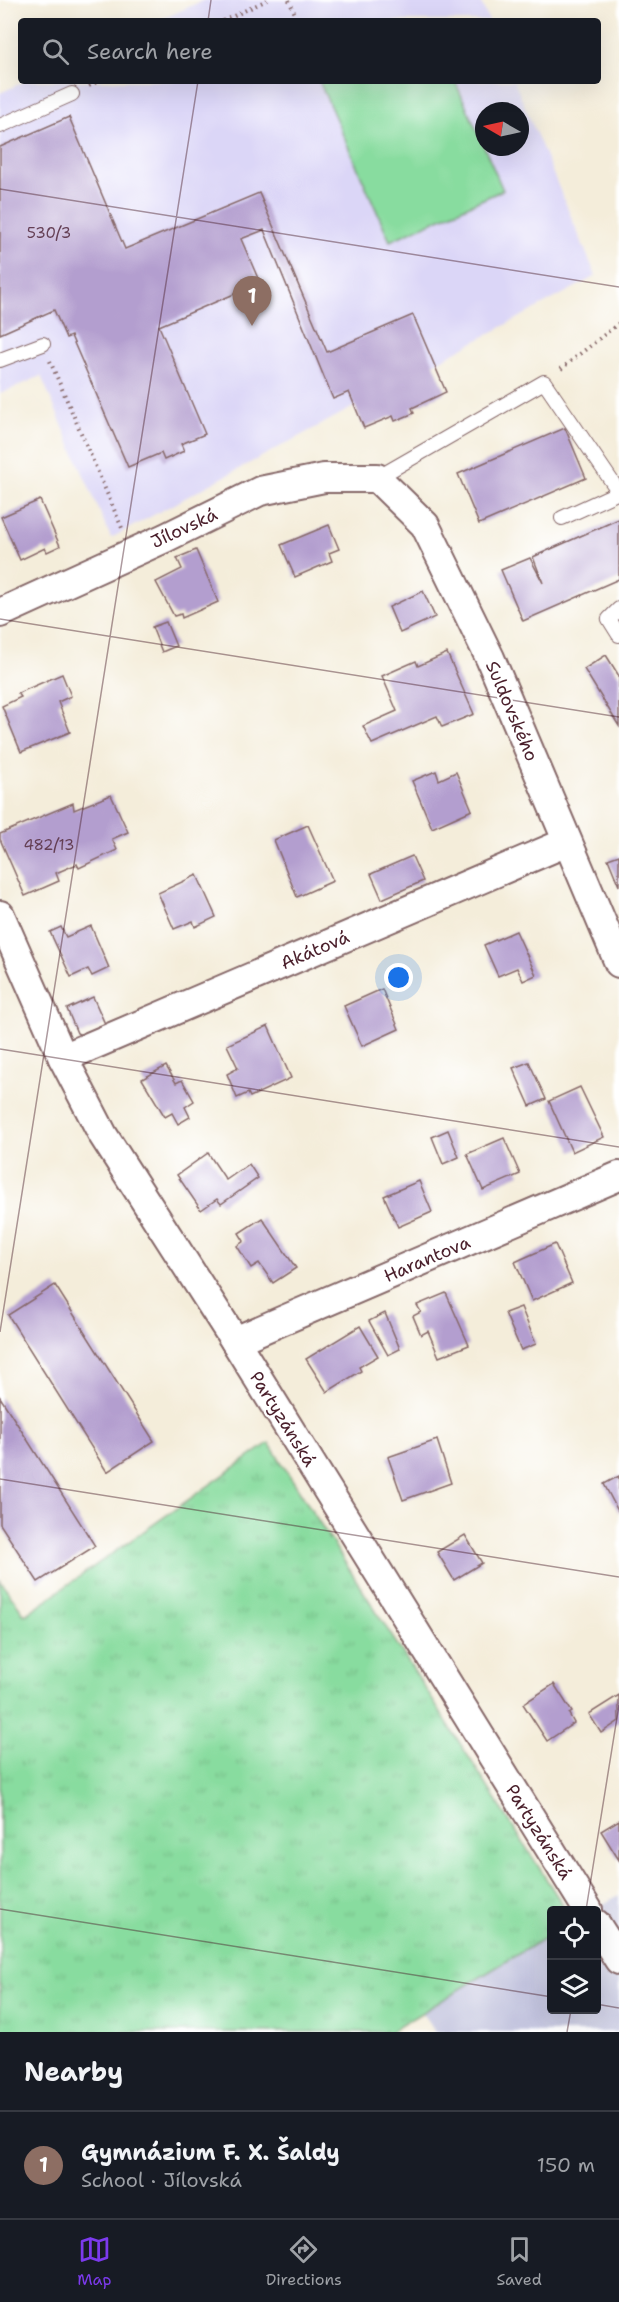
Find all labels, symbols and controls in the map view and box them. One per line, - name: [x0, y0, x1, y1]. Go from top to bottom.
- search box: [18, 18, 601, 84]
- icon: search: [39, 35, 72, 68]
- text: Search here: [87, 37, 213, 66]
- north arrow: [475, 102, 529, 156]
- house number: 530/3: [27, 223, 71, 243]
- pin: 1: [232, 276, 272, 326]
- street label: Jílovská: [147, 502, 221, 554]
- street label: Suldovského: [480, 657, 544, 765]
- house number: 482/13: [23, 835, 75, 855]
- street label: Akátová: [277, 925, 353, 975]
- your location: [384, 963, 413, 992]
- street label: Harantova: [380, 1230, 474, 1288]
- street label: Partyzánská: [244, 1367, 322, 1471]
- street label: Partyzánská: [500, 1780, 578, 1884]
- map controls: [547, 1906, 601, 2014]
- button: locate: [547, 1906, 601, 1960]
- button: layers: [547, 1960, 601, 2014]
- text: Nearby: [24, 2054, 123, 2089]
- text: Gymnázium F. X. Šaldy: [81, 2138, 340, 2167]
- text: 1: [39, 2152, 48, 2178]
- text: 150 m: [537, 2152, 595, 2178]
- text: School · Jílovská: [81, 2167, 242, 2193]
- tab: Map: [77, 2233, 111, 2290]
- tab: Directions: [266, 2233, 342, 2290]
- tab: Saved: [496, 2233, 542, 2290]

